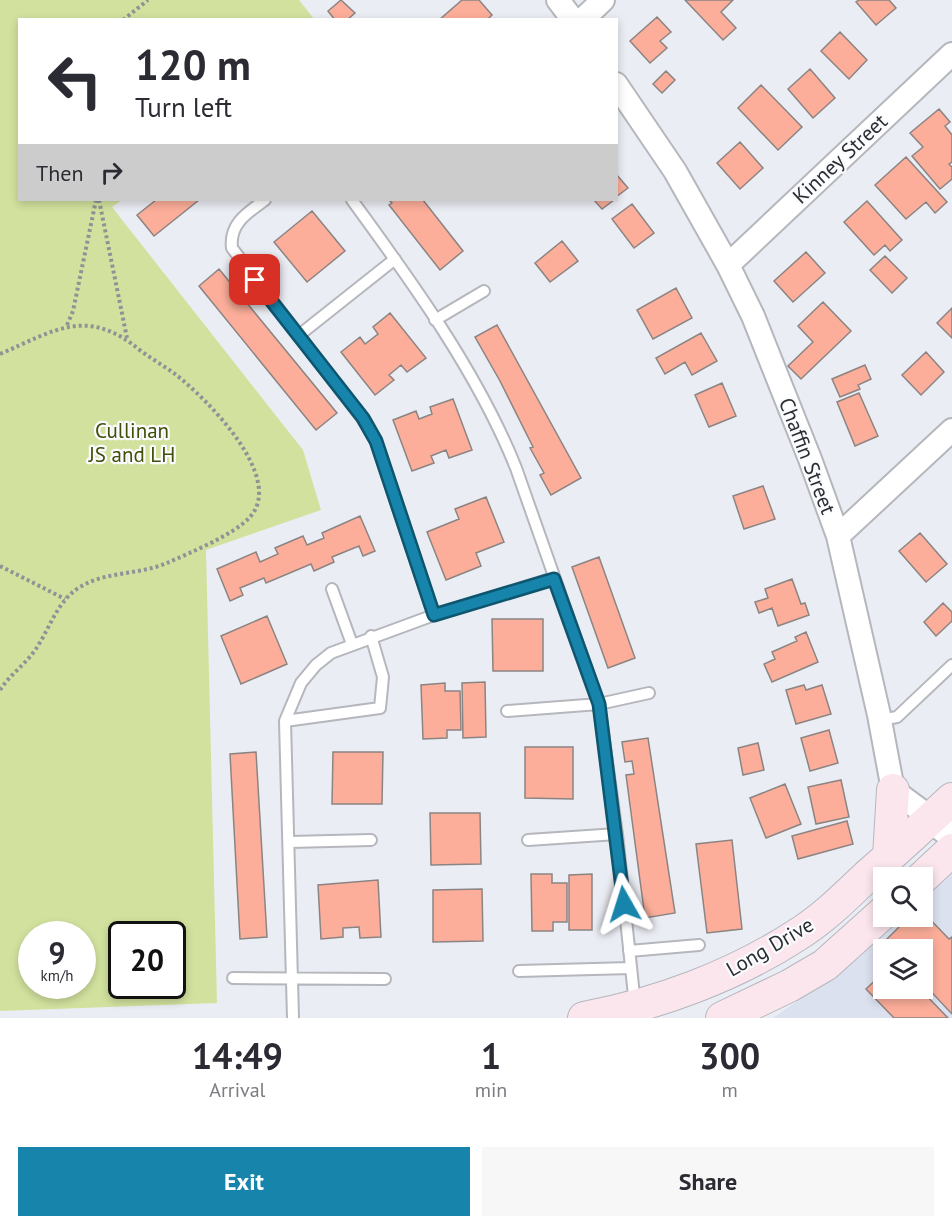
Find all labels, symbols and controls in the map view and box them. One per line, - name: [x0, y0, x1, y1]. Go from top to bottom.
- text: 120 m: [135, 37, 251, 92]
- icon: left: [36, 42, 114, 120]
- text: Turn left: [135, 90, 232, 124]
- street label: Kinney Street: [787, 108, 893, 209]
- icon: right: [95, 156, 128, 189]
- text: Then: [36, 159, 83, 187]
- pin: [229, 254, 280, 305]
- icon: arrive: [238, 263, 271, 296]
- street label: Chaffin Street: [773, 394, 842, 518]
- park label: Cullinan JS and LH: [88, 417, 175, 468]
- map controls: [873, 867, 933, 999]
- button: search: [873, 867, 933, 927]
- position arrow: [592, 872, 656, 936]
- street label: Long Drive: [721, 911, 818, 982]
- speed limit sign: 20: [108, 921, 186, 999]
- text: 9: [48, 933, 66, 972]
- button: layers: [873, 939, 933, 999]
- text: km/h: [41, 966, 73, 985]
- text: 14:49: [192, 1032, 283, 1079]
- text: 1: [481, 1032, 501, 1079]
- text: 300: [699, 1032, 760, 1079]
- text: Arrival: [209, 1077, 265, 1103]
- text: min: [475, 1077, 507, 1103]
- text: m: [722, 1077, 738, 1103]
- button: Exit: [18, 1147, 470, 1216]
- button: Share: [482, 1147, 934, 1216]

